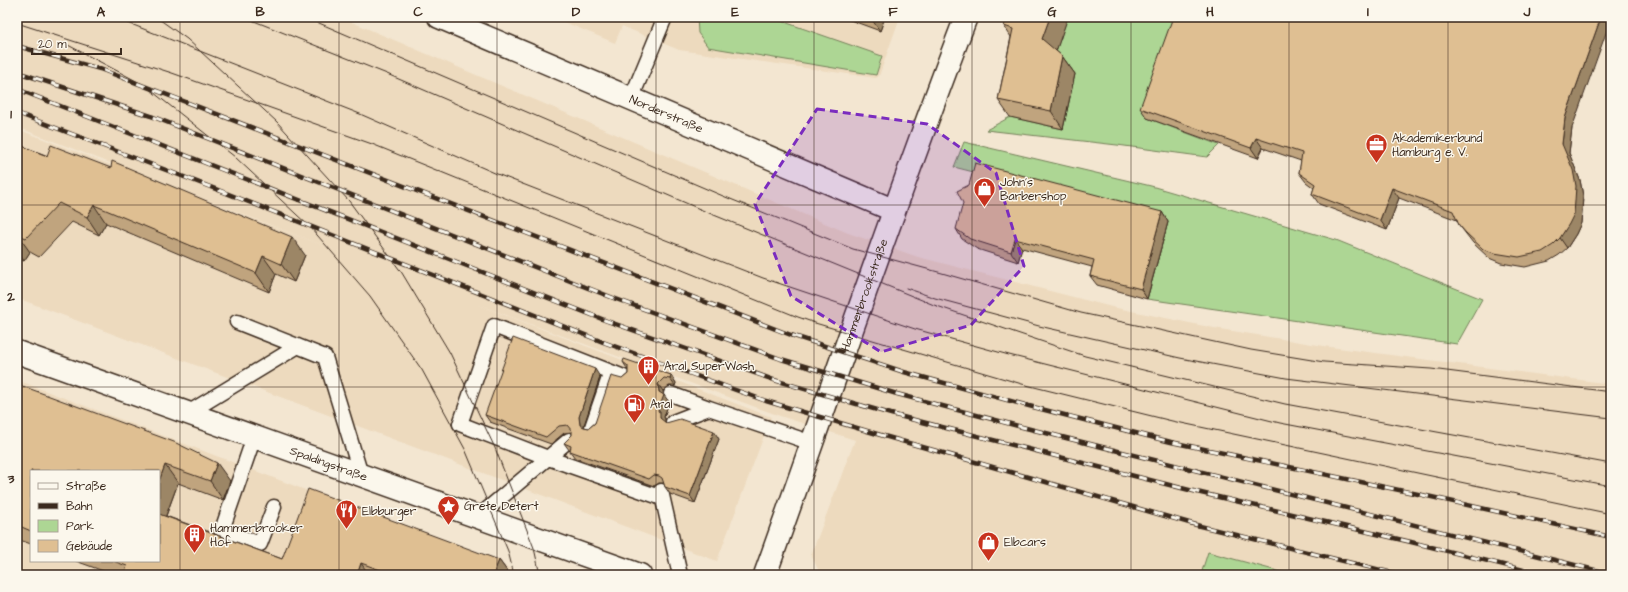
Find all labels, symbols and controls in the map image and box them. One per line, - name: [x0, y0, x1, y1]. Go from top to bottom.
- text: A: [97, 3, 106, 21]
- text: B: [255, 3, 265, 21]
- text: C: [413, 3, 423, 21]
- text: D: [572, 3, 581, 21]
- text: E: [731, 3, 739, 21]
- text: F: [888, 3, 898, 21]
- text: G: [1047, 3, 1057, 21]
- text: H: [1206, 3, 1214, 21]
- text: I: [1367, 3, 1369, 21]
- text: J: [1523, 3, 1531, 21]
- scale bar: [32, 30, 121, 56]
- text: 20 m: [38, 36, 67, 53]
- street label: Norderstraße: [627, 91, 706, 138]
- text: 1: [10, 105, 12, 123]
- place label: Akademikerbund Hamburg e. V.: [1392, 130, 1482, 162]
- office icon: Akademikerbund Hamburg e. V.: [1364, 132, 1390, 165]
- place label: John's Barbershop: [1000, 174, 1067, 205]
- shop icon: John's Barbershop: [971, 176, 997, 209]
- street label: Hammerbrookstraße: [837, 236, 893, 354]
- text: 2: [6, 288, 15, 306]
- building icon: Aral SuperWash: [636, 353, 662, 386]
- place label: Aral SuperWash: [664, 358, 754, 375]
- fuel station icon: Aral: [621, 391, 647, 424]
- place label: Aral: [650, 396, 672, 413]
- street label: Spaldingstraße: [287, 442, 370, 486]
- text: 3: [7, 470, 15, 488]
- legend: [30, 470, 160, 562]
- text: Straße: [66, 478, 107, 495]
- place icon: Grete Detert: [435, 493, 461, 526]
- text: Bahn: [66, 498, 93, 515]
- restaurant icon: Elbburger: [333, 498, 359, 531]
- place label: Grete Detert: [464, 498, 539, 515]
- place label: Elbburger: [362, 503, 417, 521]
- text: Park: [66, 518, 94, 535]
- place label: Hammerbrooker Hof: [210, 520, 303, 551]
- building icon: Hammerbrooker Hof: [182, 522, 208, 555]
- shop icon: Elbcars: [975, 529, 1001, 562]
- place label: Elbcars: [1004, 534, 1046, 551]
- text: Gebäude: [66, 538, 113, 555]

